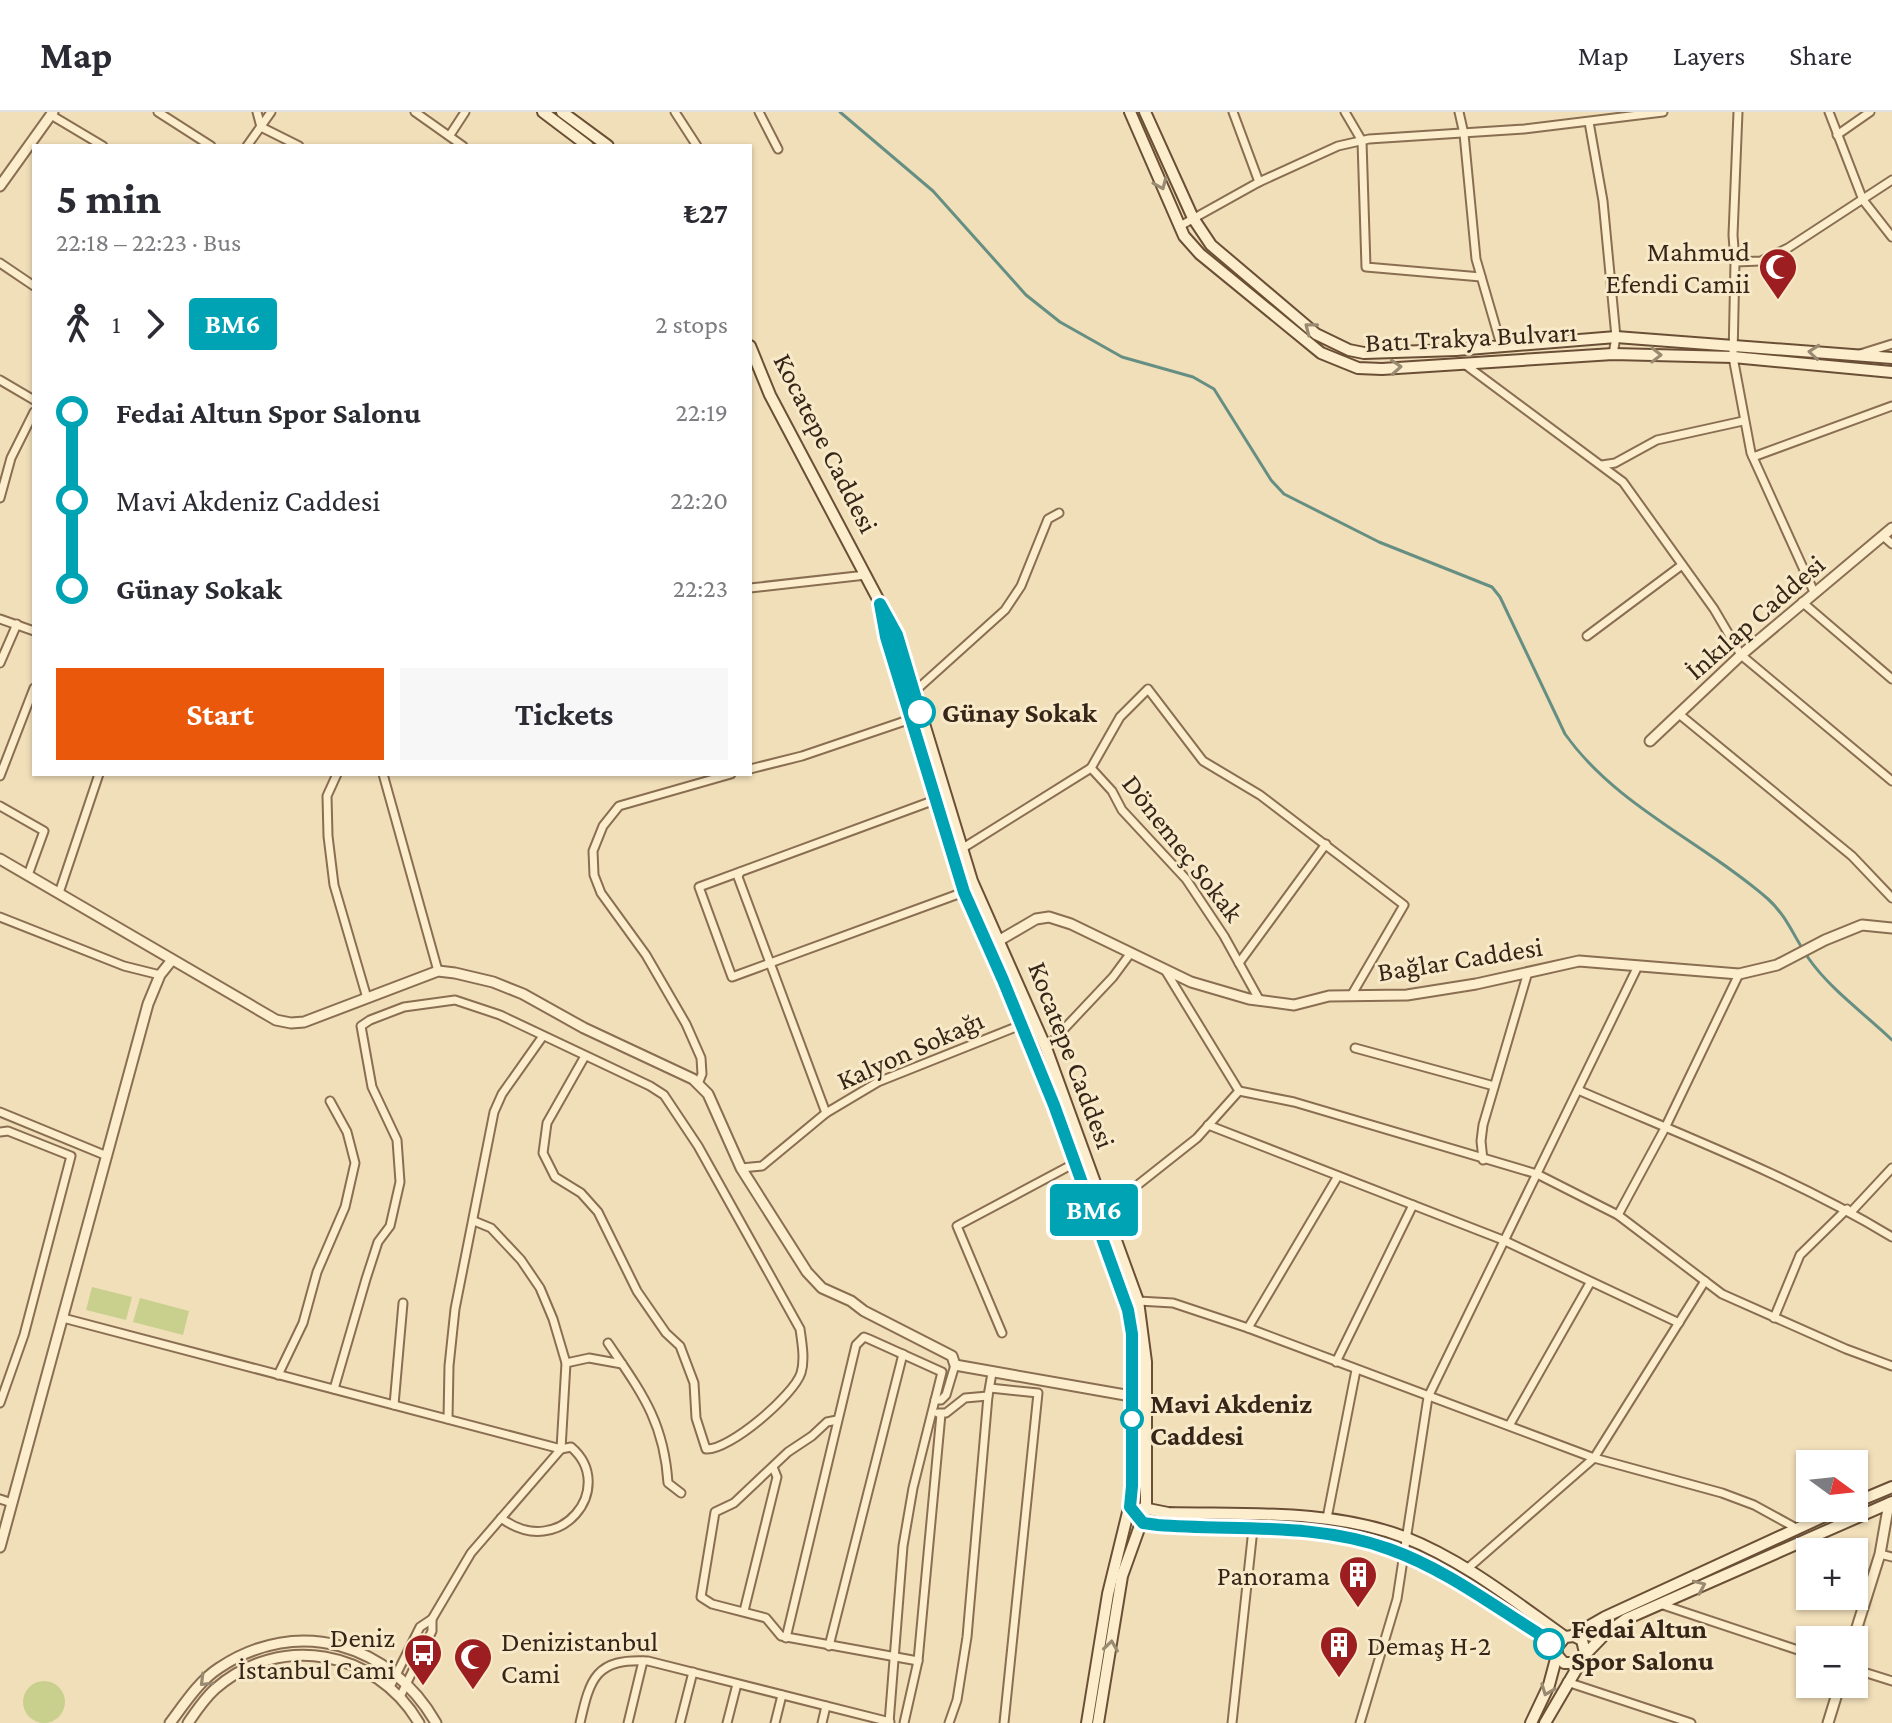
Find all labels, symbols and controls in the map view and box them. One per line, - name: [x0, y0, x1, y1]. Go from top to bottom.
- text: Map: [40, 34, 113, 76]
- text: Map: [1578, 40, 1629, 71]
- text: Layers: [1673, 40, 1745, 71]
- text: Share: [1789, 40, 1852, 71]
- text: 5 min: [56, 174, 161, 222]
- one-way arrow: [1152, 175, 1168, 190]
- text: ₺27: [684, 196, 728, 229]
- text: 22:18 – 22:23 · Bus: [56, 228, 241, 257]
- place label: Mahmud Efendi Camii: [1605, 236, 1750, 299]
- mosque icon: Mahmud Efendi Camii: [1757, 246, 1799, 301]
- icon: walk: [56, 302, 100, 346]
- icon: forward: [133, 302, 177, 346]
- text: BM6: [205, 308, 261, 339]
- text: 1: [112, 310, 121, 339]
- text: 2 stops: [655, 310, 728, 339]
- street label: Batı Trakya Bulvarı: [1364, 316, 1578, 358]
- one-way arrow: [1305, 323, 1319, 338]
- one-way arrow: [1807, 344, 1820, 361]
- one-way arrow: [1650, 346, 1663, 364]
- street label: Kocatepe Caddesi: [767, 348, 885, 538]
- one-way arrow: [1390, 359, 1403, 376]
- text: Fedai Altun Spor Salonu: [116, 396, 421, 429]
- text: 22:19: [676, 398, 728, 427]
- text: Mavi Akdeniz Caddesi: [116, 484, 380, 517]
- text: 22:20: [670, 486, 728, 515]
- street label: İnkılap Caddesi: [1679, 548, 1831, 686]
- text: Günay Sokak: [116, 572, 282, 605]
- text: 22:23: [673, 574, 728, 603]
- button: Start: [56, 668, 384, 760]
- button: Tickets: [400, 668, 728, 760]
- marker: Günay Sokak: [905, 697, 935, 727]
- place label: Günay Sokak: [942, 697, 1098, 728]
- street label: Dönemeç Sokak: [1116, 768, 1250, 928]
- street label: Bağlar Caddesi: [1375, 931, 1545, 987]
- street label: Kocatepe Caddesi: [1022, 957, 1122, 1153]
- street label: Kalyon Sokağı: [832, 1004, 988, 1096]
- line badge: BM6: [1048, 1184, 1140, 1236]
- text: BM6: [1066, 1194, 1122, 1225]
- place label: Mavi Akdeniz Caddesi: [1150, 1388, 1312, 1451]
- marker: Mavi Akdeniz Caddesi: [1121, 1408, 1143, 1430]
- north arrow: [1796, 1450, 1868, 1522]
- map controls: [1796, 1450, 1868, 1698]
- button: +: [1796, 1538, 1868, 1610]
- building icon: Panorama: [1337, 1554, 1379, 1609]
- place label: Panorama: [1217, 1560, 1330, 1591]
- one-way arrow: [1692, 1579, 1706, 1595]
- place label: Fedai Altun Spor Salonu: [1571, 1613, 1714, 1676]
- place label: Deniz İstanbul Cami: [237, 1622, 395, 1685]
- building icon: Demaş H-2: [1318, 1624, 1360, 1679]
- place label: Denizistanbul Cami: [501, 1626, 658, 1689]
- button: −: [1796, 1626, 1868, 1698]
- marker: Fedai Altun Spor Salonu: [1534, 1629, 1564, 1659]
- place label: Demaş H-2: [1367, 1630, 1491, 1661]
- bus stop icon: Deniz İstanbul Cami: [402, 1632, 444, 1687]
- mosque icon: Denizistanbul Cami: [452, 1636, 494, 1691]
- one-way arrow: [1102, 1639, 1119, 1653]
- one-way arrow: [200, 1672, 214, 1686]
- one-way arrow: [1540, 1682, 1557, 1696]

